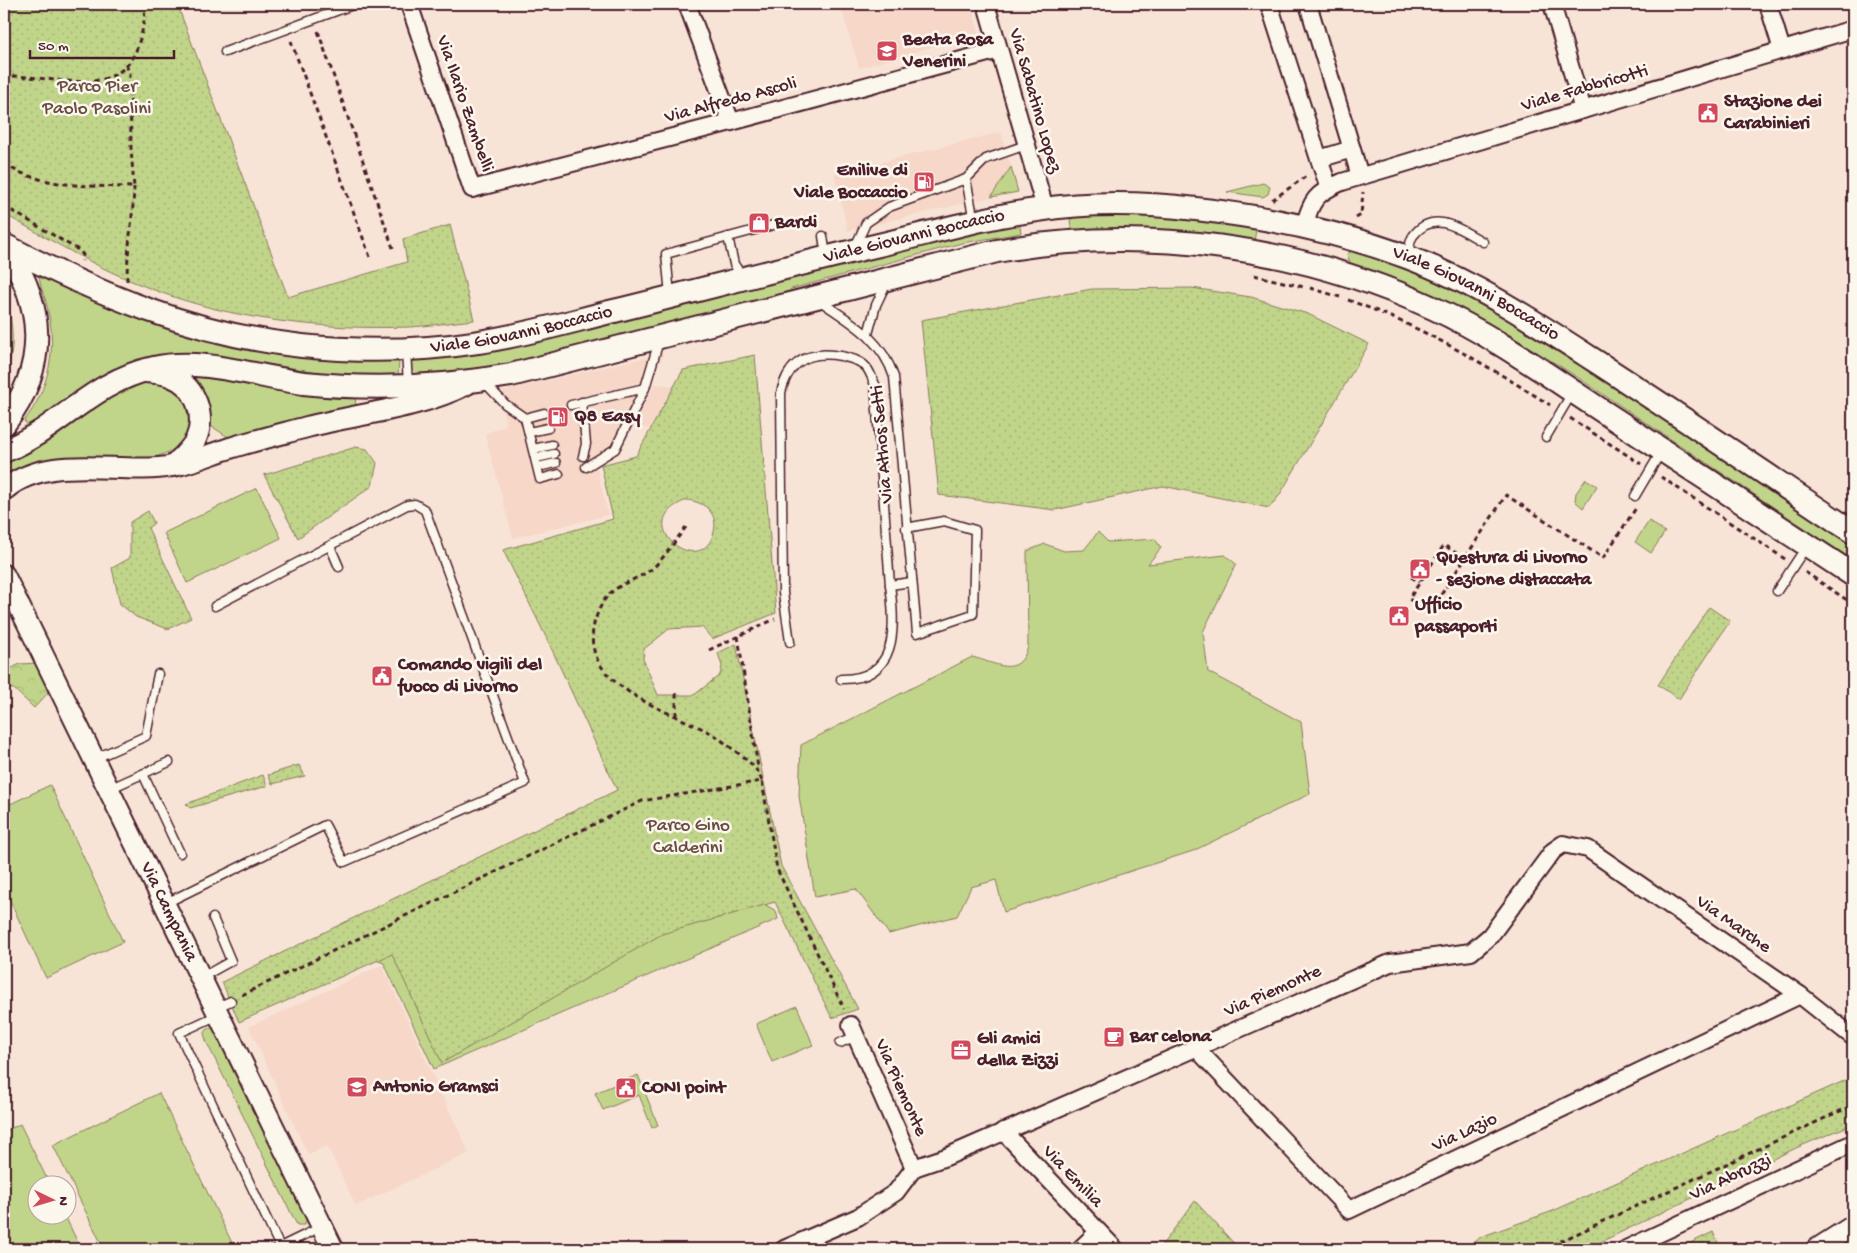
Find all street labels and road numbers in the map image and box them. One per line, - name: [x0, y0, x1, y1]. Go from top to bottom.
- street label: Via Sabatino Lopez: [1002, 25, 1066, 177]
- street label: Via Ilario Zambelli: [430, 32, 498, 175]
- street label: Viale Fabbricotti: [1518, 60, 1651, 118]
- street label: Via Alfredo Ascoli: [661, 72, 800, 130]
- street label: Viale Giovanni Boccaccio: [820, 204, 1007, 270]
- street label: Viale Giovanni Boccaccio: [1388, 241, 1564, 347]
- street label: Viale Giovanni Boccaccio: [429, 300, 615, 359]
- street label: Via Athos Setti: [866, 384, 900, 505]
- street label: Via Campania: [134, 858, 203, 967]
- street label: Via Marche: [1690, 890, 1775, 959]
- street label: Via Piemonte: [1220, 960, 1325, 1024]
- street label: Via Piemonte: [868, 1035, 932, 1140]
- street label: Via Lazio: [1428, 1108, 1502, 1159]
- street label: Via Emilia: [1036, 1140, 1108, 1214]
- street label: Via Abruzzi: [1686, 1149, 1776, 1207]

